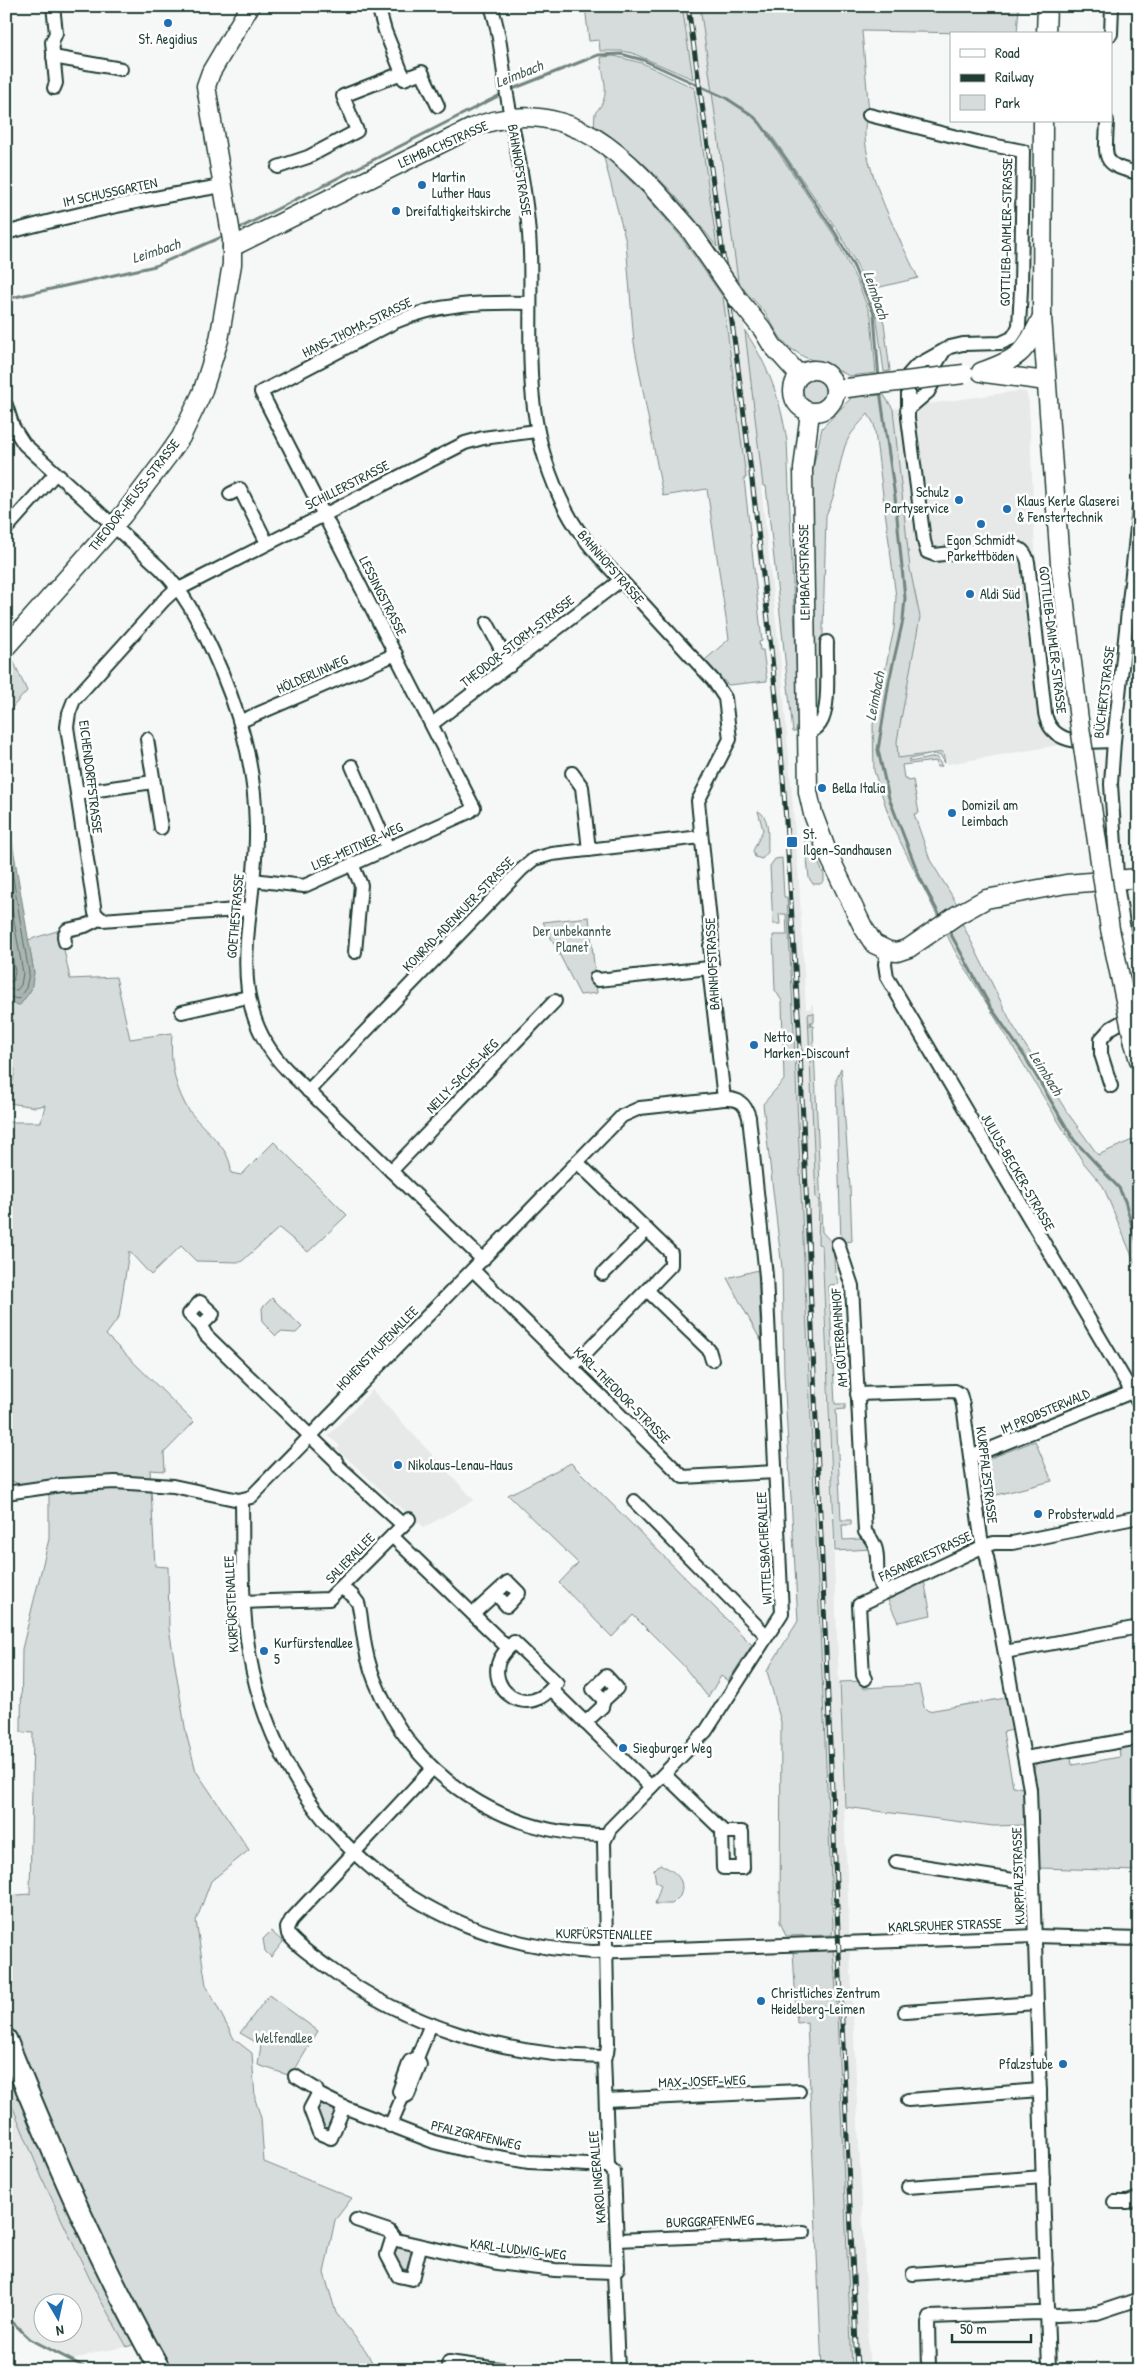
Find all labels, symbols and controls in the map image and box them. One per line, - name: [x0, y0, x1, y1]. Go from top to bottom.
- marker: St. Aegidius: [162, 17, 174, 29]
- place label: St. Aegidius: [139, 29, 197, 49]
- legend: [950, 32, 1112, 122]
- text: Road: [995, 42, 1020, 63]
- water label: Leimbach: [492, 54, 547, 93]
- text: Railway: [995, 66, 1034, 87]
- text: Park: [995, 92, 1020, 113]
- street label: LEIMBACHSTRASSE: [395, 115, 491, 172]
- street label: BAHNHOFSTRASSE: [504, 123, 537, 217]
- street label: GOTTLIEB-DAIMLER-STRASSE: [995, 157, 1016, 307]
- place label: Martin Luther Haus: [432, 167, 491, 202]
- street label: IM SCHUSSGARTEN: [61, 172, 159, 211]
- marker: Martin Luther Haus: [416, 179, 428, 191]
- place label: Dreifaltigkeitskirche: [406, 201, 512, 221]
- marker: Dreifaltigkeitskirche: [390, 205, 402, 217]
- water label: Leimbach: [129, 232, 184, 268]
- water label: Leimbach: [859, 268, 895, 323]
- street label: HANS-THOMA-STRASSE: [299, 292, 415, 361]
- street label: THEODOR-HEUSS-STRASSE: [84, 435, 183, 555]
- street label: SCHILLERSTRASSE: [301, 455, 392, 514]
- place label: Schulz Partyservice: [885, 482, 949, 518]
- place label: Klaus Kerle Glaserei & Fenstertechnik: [1017, 491, 1120, 526]
- marker: Schulz Partyservice: [953, 494, 965, 506]
- marker: Klaus Kerle Glaserei & Fenstertechnik: [1001, 503, 1013, 515]
- marker: Egon Schmidt Parkettböden: [975, 518, 987, 530]
- street label: LEIMBACHSTRASSE: [793, 524, 814, 620]
- street label: BAHNHOFSTRASSE: [574, 525, 649, 608]
- place label: Egon Schmidt Parkettböden: [947, 530, 1015, 565]
- street label: LESSINGSTRASSE: [355, 553, 412, 639]
- street label: GOTTLIEB-DAIMLER-STRASSE: [1035, 565, 1072, 715]
- place label: Aldi Süd: [980, 584, 1020, 603]
- marker: Aldi Süd: [964, 588, 976, 600]
- street label: THEODOR-STORM-STRASSE: [456, 590, 578, 691]
- street label: BÜCHERTSTRASSE: [1088, 644, 1119, 739]
- street label: HÖLDERLINWEG: [273, 649, 351, 698]
- water label: Leimbach: [859, 668, 890, 722]
- street label: EICHENDORFFSTRASSE: [75, 719, 108, 835]
- place label: Bella Italia: [832, 778, 886, 797]
- marker: Bella Italia: [816, 782, 828, 794]
- place label: Domizil am Leimbach: [962, 795, 1018, 830]
- marker: Domizil am Leimbach: [946, 807, 958, 819]
- street label: LISE-MEITNER-WEG: [308, 817, 406, 874]
- place label: St. Ilgen-Sandhausen: [803, 824, 892, 860]
- marker: St. Ilgen-Sandhausen: [785, 835, 799, 849]
- street label: KONRAD-ADENAUER-STRASSE: [398, 852, 518, 975]
- street label: GOETHESTRASSE: [221, 873, 248, 959]
- street label: BAHNHOFSTRASSE: [700, 917, 723, 1011]
- park label: Der unbekannte Planet: [533, 921, 612, 956]
- place label: Netto Marken-Discount: [764, 1027, 850, 1062]
- street label: NELLY-SACHS-WEG: [421, 1034, 502, 1117]
- marker: Netto Marken-Discount: [748, 1039, 760, 1051]
- water label: Leimbach: [1024, 1046, 1069, 1101]
- street label: JULIUS-BECKER-STRASSE: [977, 1109, 1060, 1234]
- street label: AM GÜTERBAHNHOF: [826, 1287, 851, 1388]
- street label: HOHENSTAUFENALLEE: [331, 1301, 422, 1394]
- street label: KARL-THEODOR-STRASSE: [570, 1342, 675, 1447]
- street label: IM PROBSTERWALD: [997, 1383, 1093, 1438]
- street label: KURPFALZSTRASSE: [972, 1425, 1003, 1525]
- place label: Nikolaus-Lenau-Haus: [408, 1455, 513, 1474]
- marker: Nikolaus-Lenau-Haus: [392, 1459, 404, 1471]
- street label: WITTELSBACHERALLEE: [751, 1491, 776, 1605]
- place label: Probsterwald: [1048, 1504, 1114, 1523]
- marker: Probsterwald: [1032, 1508, 1044, 1520]
- street label: FASANERIESTRASSE: [875, 1526, 974, 1586]
- street label: SALIERALLEE: [321, 1528, 379, 1587]
- street label: KURFÜRSTENALLEE: [218, 1555, 243, 1653]
- place label: Kurfürstenallee 5: [274, 1633, 354, 1668]
- marker: Kurfürstenallee 5: [258, 1645, 270, 1657]
- place label: Siegburger Weg: [633, 1738, 712, 1758]
- marker: Siegburger Weg: [617, 1742, 629, 1754]
- street label: KURPFALZSTRASSE: [1006, 1827, 1029, 1925]
- street label: KARLSRUHER STRASSE: [888, 1913, 1002, 1936]
- street label: KURFÜRSTENALLEE: [555, 1923, 653, 1944]
- place label: Christliches Zentrum Heidelberg-Leimen: [771, 1983, 880, 2019]
- marker: Christliches Zentrum Heidelberg-Leimen: [755, 1995, 767, 2007]
- park label: Welfenallee: [255, 2028, 313, 2047]
- place label: Pfalzstube: [999, 2054, 1053, 2073]
- marker: Pfalzstube: [1057, 2058, 1069, 2070]
- street label: MAX-JOSEF-WEG: [658, 2069, 746, 2092]
- street label: PFALZGRAFENWEG: [429, 2115, 523, 2154]
- street label: KAROLINGERALLEE: [583, 2130, 610, 2224]
- street label: BURGGRAFENWEG: [666, 2209, 755, 2232]
- street label: KARL-LUDWIG-WEG: [469, 2233, 568, 2264]
- north arrow: [32, 2294, 82, 2344]
- scale bar: [952, 2311, 1031, 2343]
- text: 50 m: [960, 2318, 987, 2339]
- text: N: [54, 2321, 65, 2341]

